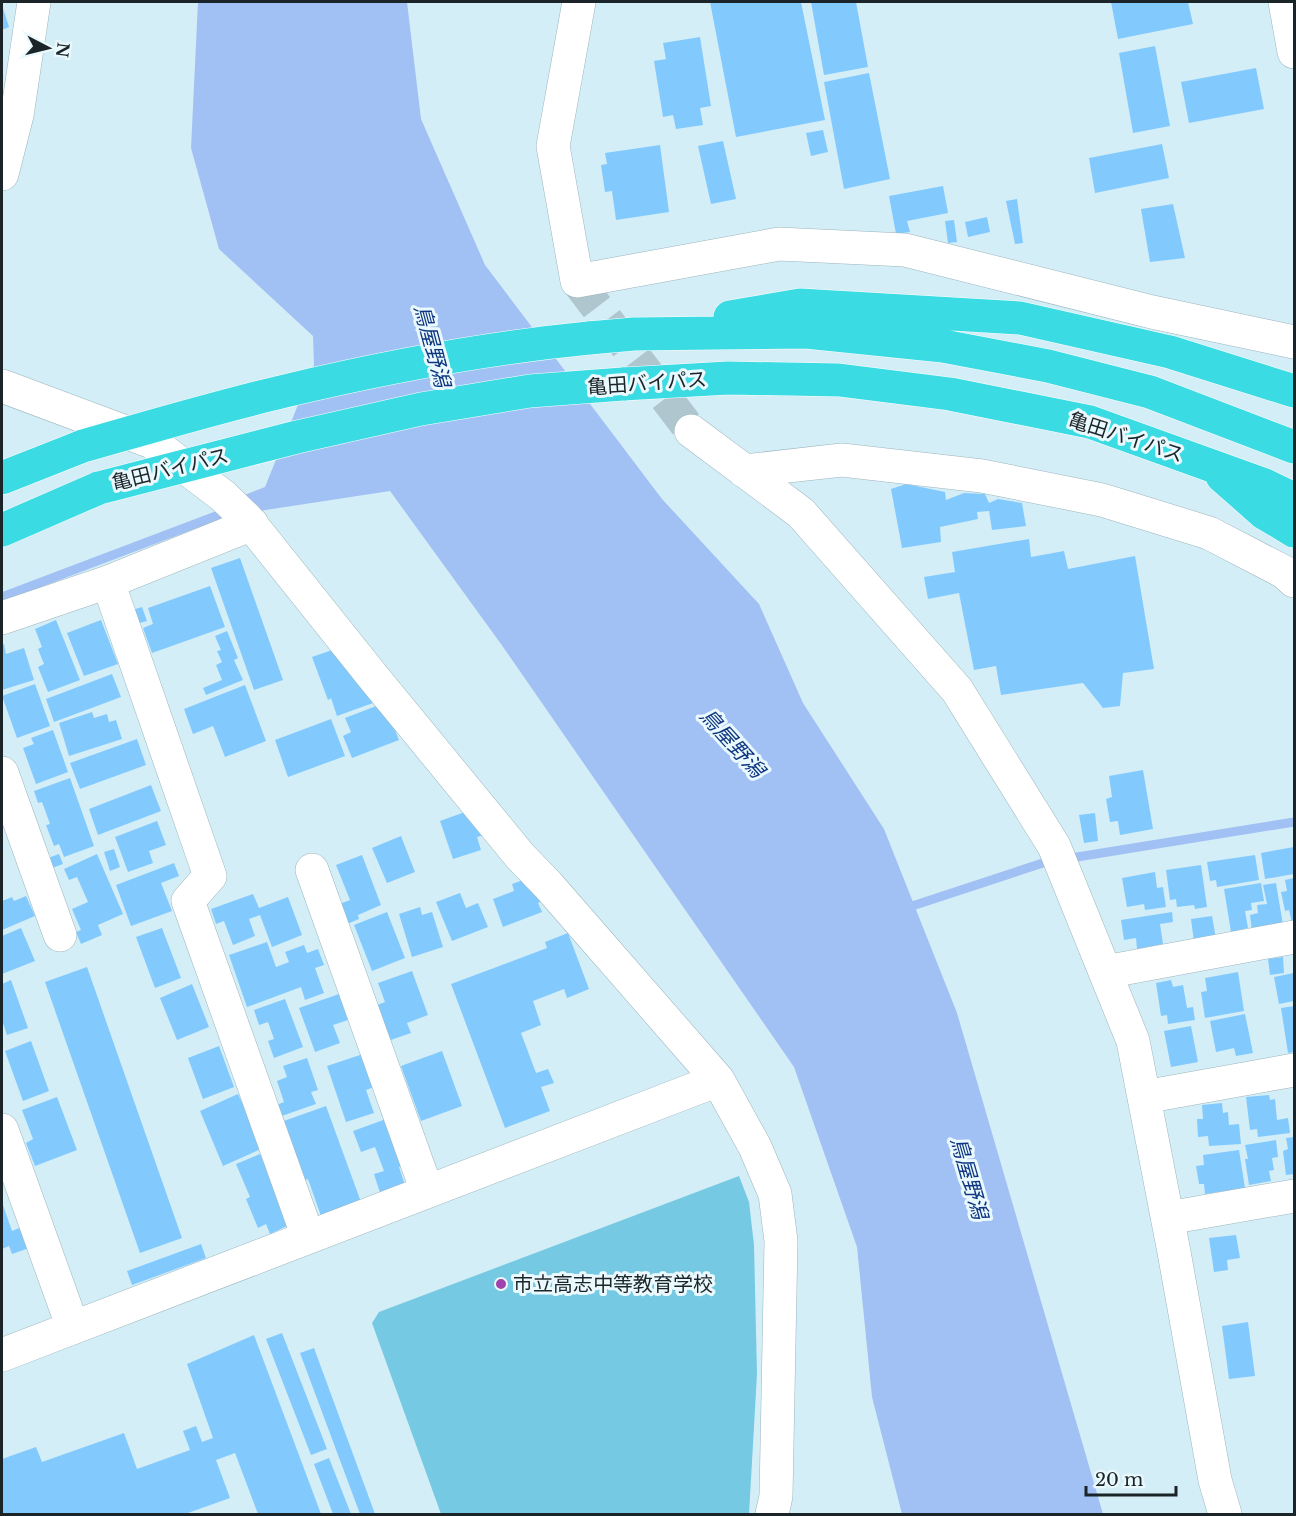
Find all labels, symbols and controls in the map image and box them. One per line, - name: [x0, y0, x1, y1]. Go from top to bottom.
- north arrow: [18, 18, 78, 78]
- text: N: [52, 41, 74, 59]
- water label: 鳥屋野潟: [409, 302, 456, 393]
- street label: 亀田バイパス: [587, 367, 707, 399]
- street label: 亀田バイパス: [1065, 407, 1187, 467]
- street label: 亀田バイパス: [109, 443, 231, 495]
- water label: 鳥屋野潟: [694, 703, 772, 785]
- water label: 鳥屋野潟: [945, 1134, 994, 1225]
- place label: 市立高志中等教育学校: [513, 1272, 713, 1296]
- marker: 市立高志中等教育学校: [494, 1277, 508, 1291]
- scale bar: [1086, 1459, 1176, 1497]
- text: 20 m: [1095, 1469, 1143, 1491]

